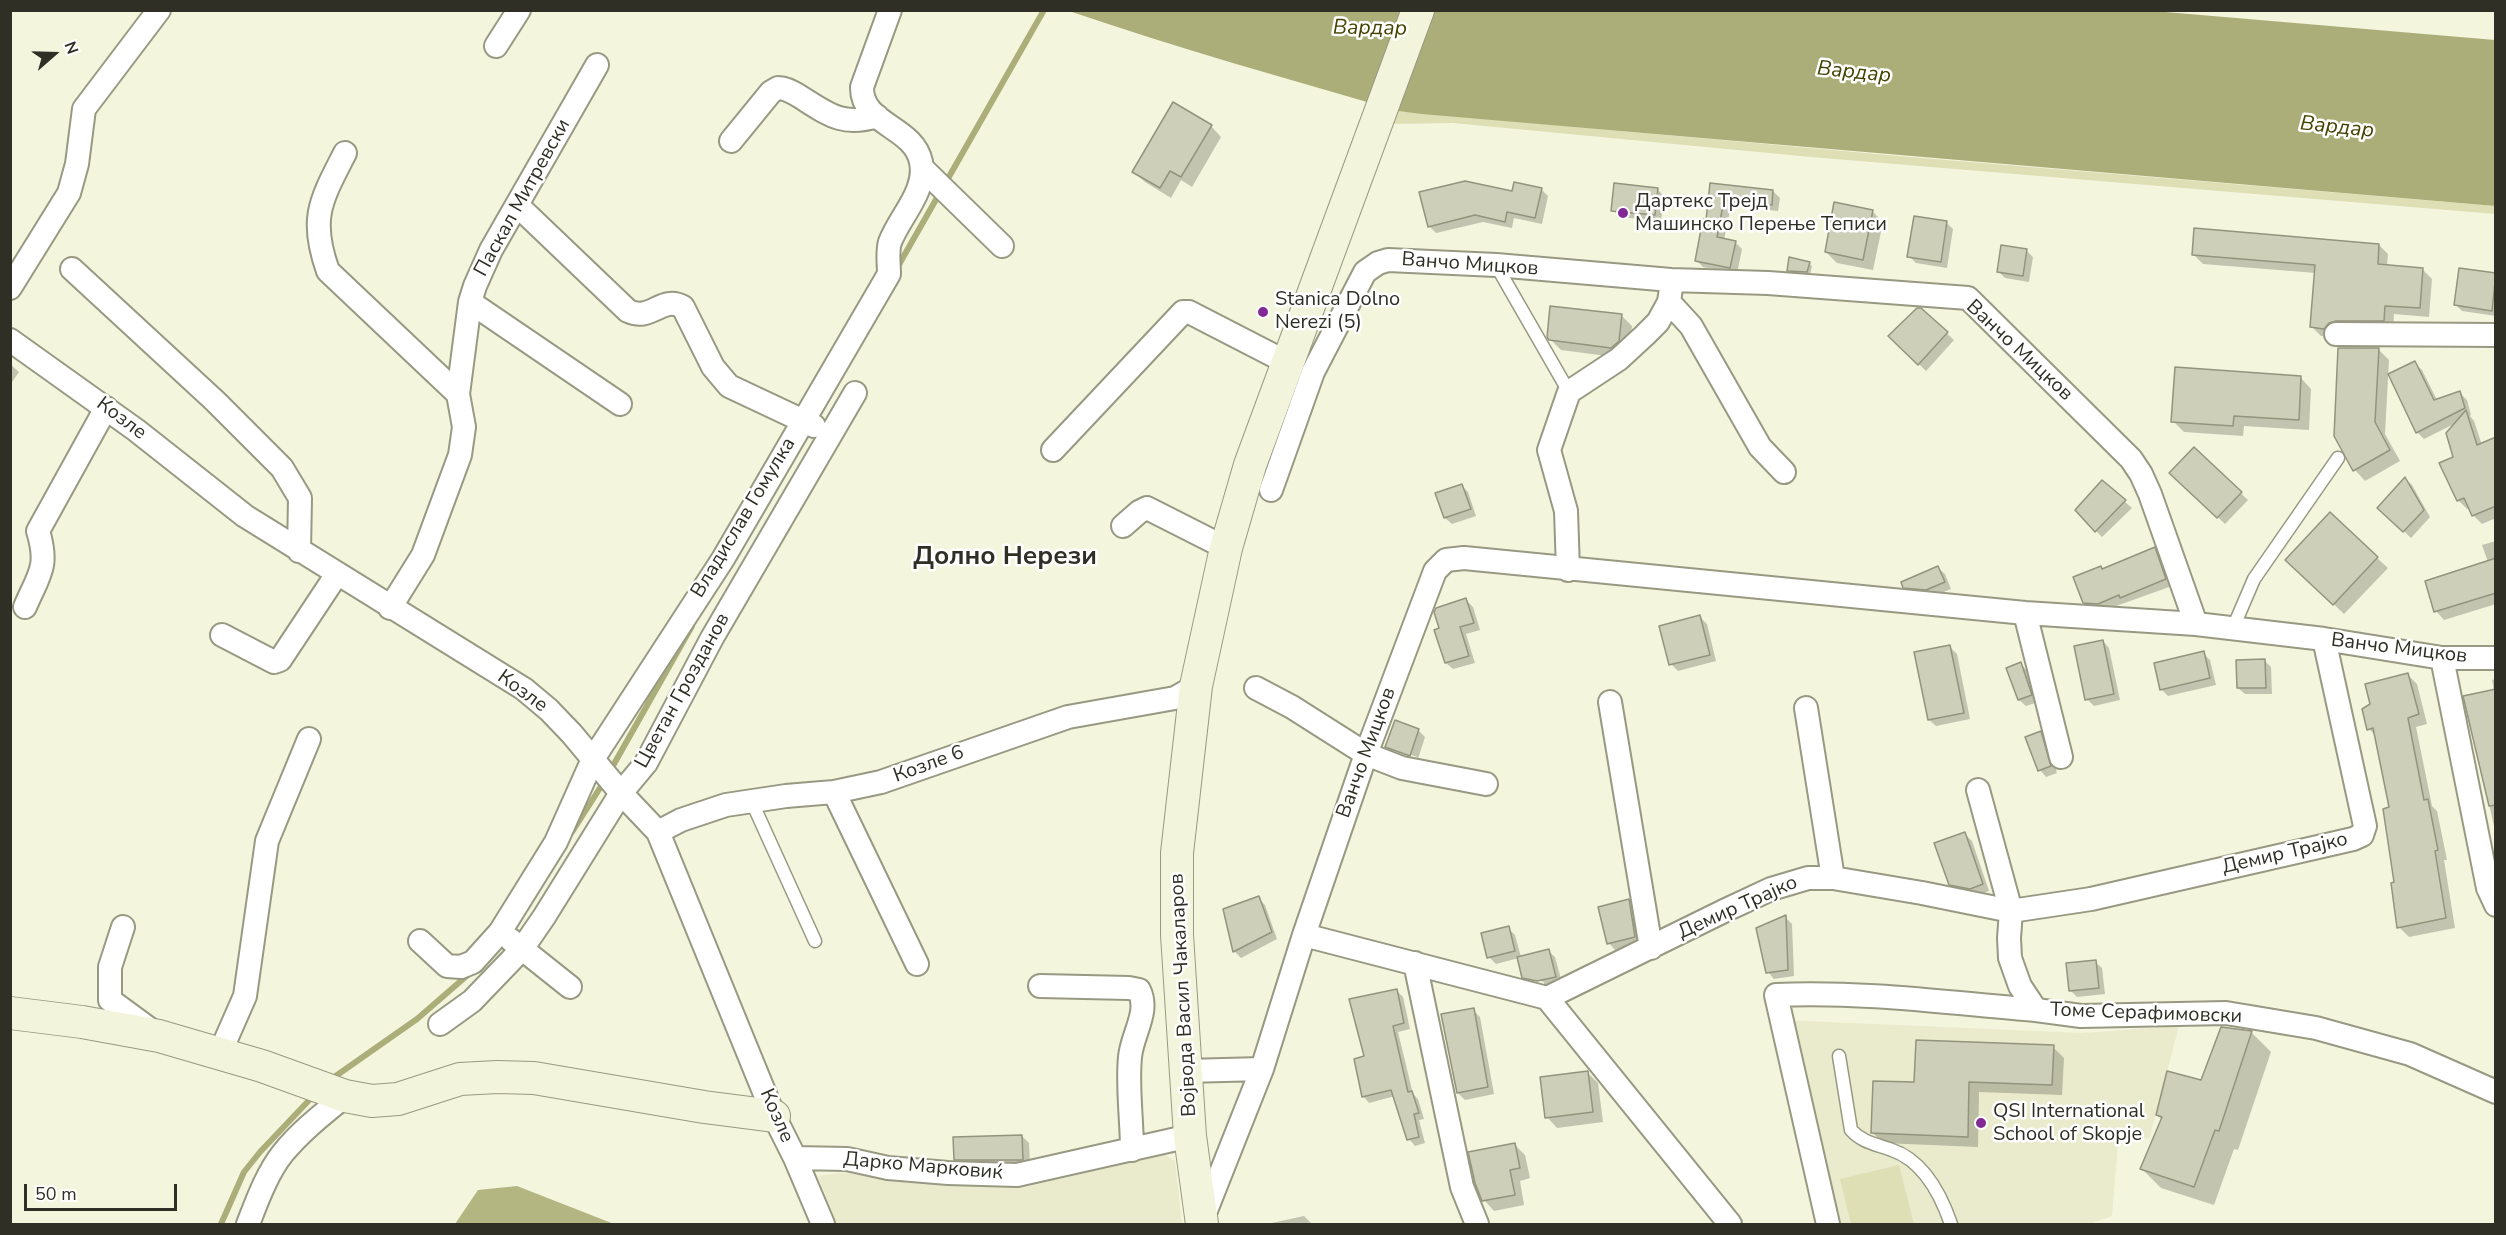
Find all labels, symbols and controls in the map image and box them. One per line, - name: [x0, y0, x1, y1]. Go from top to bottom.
- water label: Вардар: [1333, 16, 1407, 42]
- north arrow: [24, 24, 84, 84]
- text: N: [59, 38, 83, 57]
- water label: Вардар: [1816, 57, 1892, 89]
- water label: Вардар: [2299, 112, 2375, 144]
- street label: Паскал Митревски: [470, 115, 576, 281]
- place label: Дартекс Трејд Машинско Перење Теписи: [1635, 190, 1887, 237]
- marker: Дартекс Трејд Машинско Перење Теписи: [1616, 206, 1630, 220]
- street label: Ванчо Мицков: [1401, 248, 1539, 282]
- place label: Stanica Dolno Nerezi (5): [1275, 288, 1400, 335]
- street label: Ванчо Мицков: [1961, 295, 2077, 407]
- marker: Stanica Dolno Nerezi (5): [1256, 305, 1270, 319]
- street label: Козле: [91, 392, 151, 446]
- street label: Владислав Гомулка: [687, 434, 801, 602]
- district label: Долно Нерези: [913, 542, 1097, 574]
- street label: Цветан Грозданов: [630, 609, 736, 773]
- street label: Ванчо Мицков: [2330, 629, 2468, 669]
- street label: Козле: [492, 666, 552, 718]
- street label: Ванчо Мицков: [1332, 684, 1402, 822]
- street label: Козле 6: [890, 741, 968, 789]
- street label: Демир Трајко: [2220, 828, 2350, 880]
- street label: Демир Трајко: [1675, 871, 1801, 945]
- street label: Војвода Васил Чакаларов: [1166, 873, 1202, 1117]
- street label: Томе Серафимовски: [2049, 999, 2243, 1029]
- street label: Козле: [754, 1085, 798, 1147]
- place label: QSI International School of Skopje: [1993, 1100, 2145, 1147]
- marker: QSI International School of Skopje: [1974, 1116, 1988, 1130]
- street label: Дарко Марковиќ: [842, 1148, 1004, 1186]
- scale bar: [27, 1172, 180, 1210]
- text: 50 m: [35, 1182, 77, 1206]

